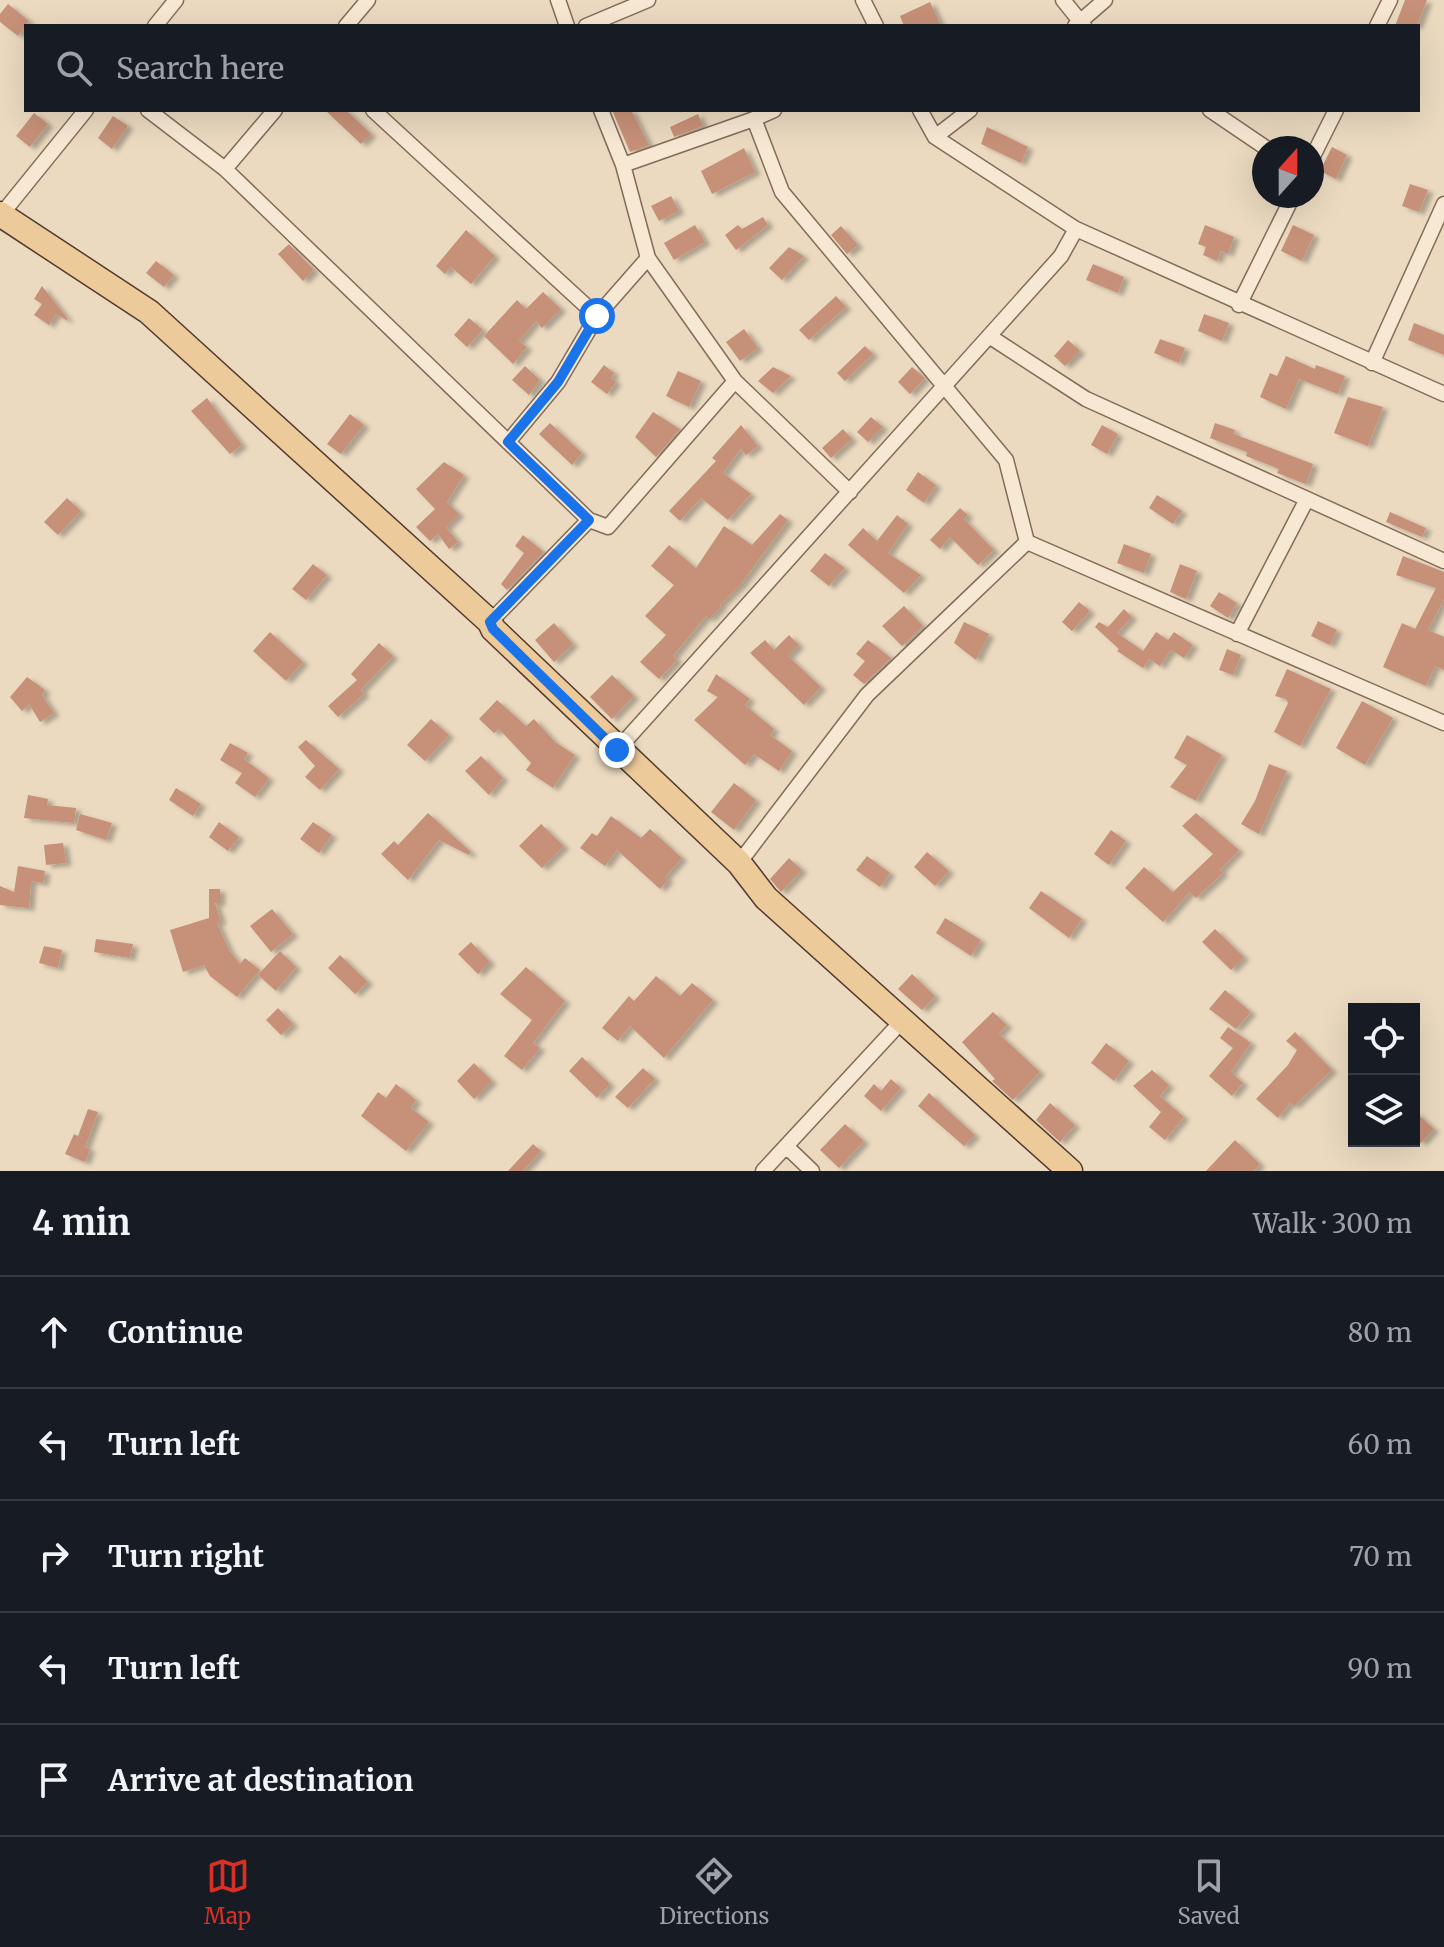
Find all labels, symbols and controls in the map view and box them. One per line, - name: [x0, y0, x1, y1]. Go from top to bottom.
- search box: [24, 24, 1420, 112]
- icon: search: [52, 46, 96, 90]
- text: Search here: [116, 49, 284, 87]
- north arrow: [1252, 136, 1324, 208]
- route start: [579, 298, 615, 334]
- route end: [599, 732, 635, 768]
- map controls: [1348, 1003, 1420, 1147]
- button: locate: [1348, 1003, 1420, 1075]
- button: layers: [1348, 1075, 1420, 1147]
- text: 4 min: [32, 1202, 130, 1244]
- text: Walk · 300 m: [1253, 1207, 1412, 1240]
- icon: ahead: [32, 1310, 76, 1354]
- text: Continue: [108, 1313, 243, 1351]
- text: 80 m: [1348, 1316, 1412, 1349]
- icon: left: [32, 1422, 76, 1466]
- text: Turn left: [108, 1425, 240, 1463]
- text: 60 m: [1348, 1428, 1412, 1461]
- icon: right: [32, 1534, 76, 1578]
- text: Turn right: [108, 1537, 264, 1575]
- text: 70 m: [1349, 1540, 1412, 1573]
- icon: left: [32, 1646, 76, 1690]
- text: Turn left: [108, 1649, 240, 1687]
- text: 90 m: [1348, 1652, 1412, 1685]
- icon: arrive: [32, 1758, 76, 1802]
- text: Arrive at destination: [108, 1761, 414, 1799]
- tab: Map: [204, 1854, 251, 1930]
- tab: Directions: [659, 1854, 769, 1930]
- tab: Saved: [1178, 1854, 1240, 1930]

